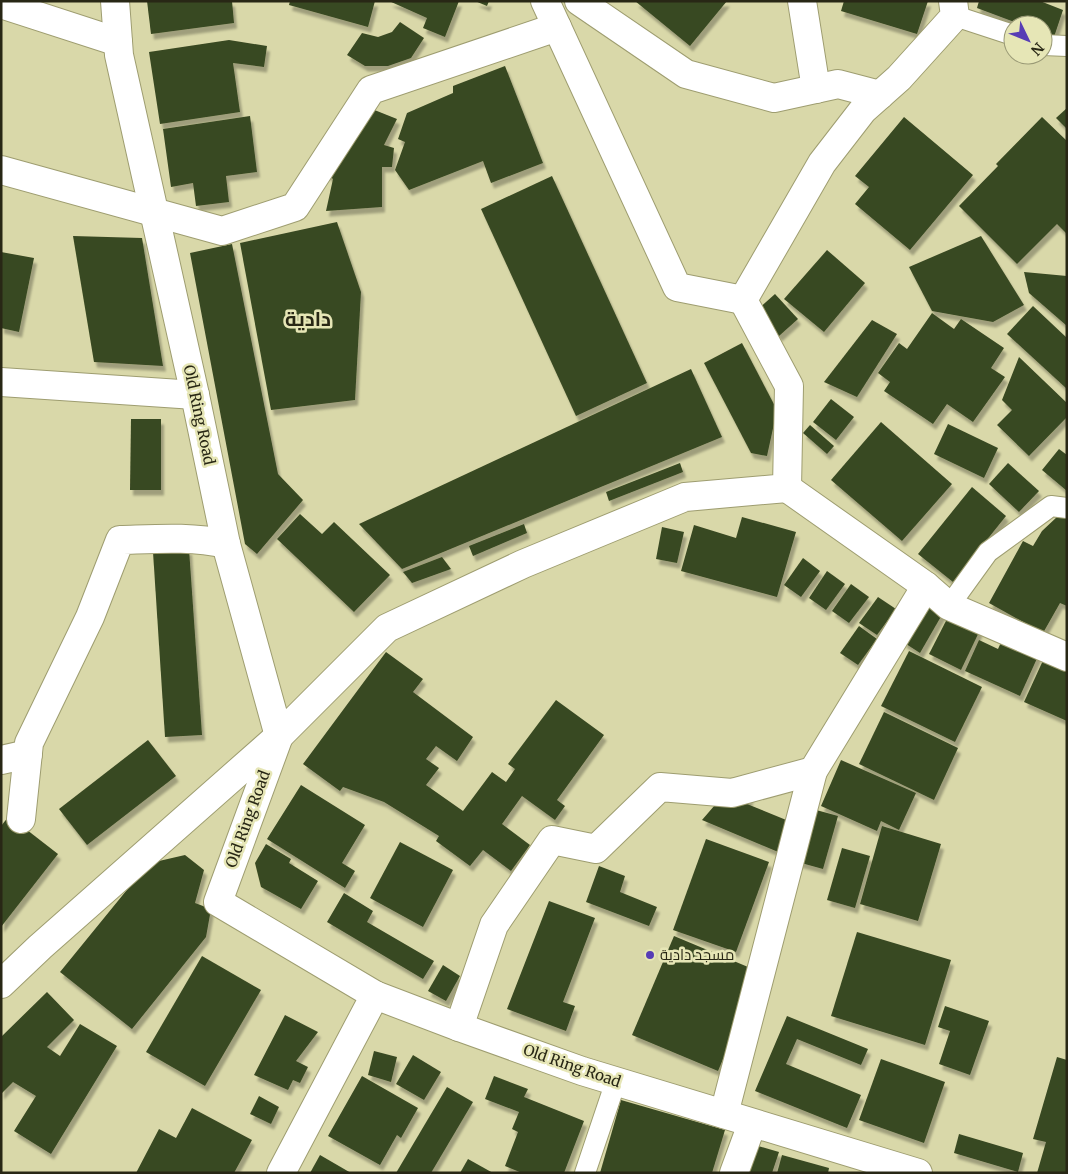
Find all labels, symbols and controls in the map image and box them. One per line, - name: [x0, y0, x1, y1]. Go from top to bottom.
- north arrow: [1003, 15, 1053, 65]
- text: N: [1027, 39, 1048, 59]
- district label: دادية: [285, 306, 331, 331]
- street label: Old Ring Road: [180, 363, 219, 467]
- street label: Old Ring Road: [221, 768, 274, 870]
- place label: مسجد دادية: [660, 945, 734, 964]
- marker: مسجد دادية: [644, 949, 656, 961]
- street label: Old Ring Road: [521, 1040, 623, 1091]

